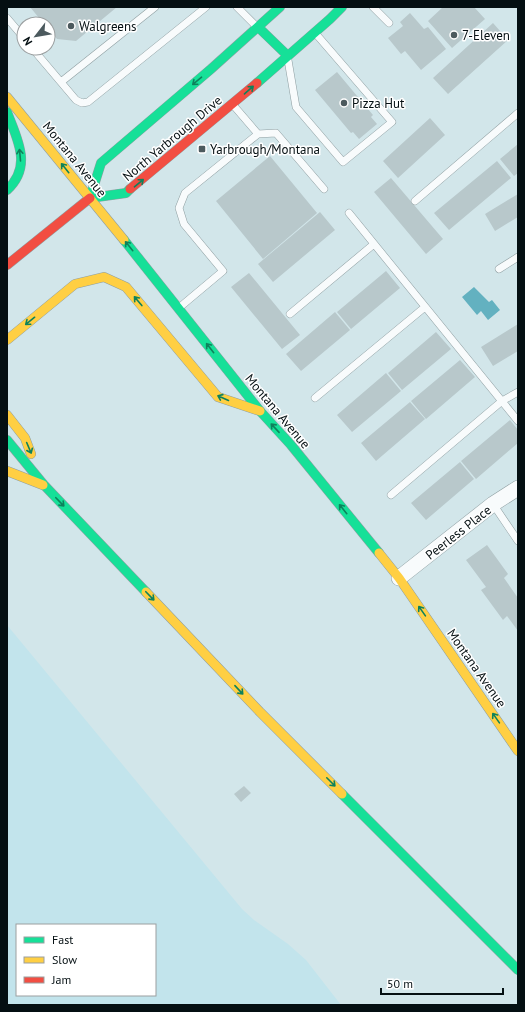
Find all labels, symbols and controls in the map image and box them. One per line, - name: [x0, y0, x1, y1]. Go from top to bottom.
- north arrow: [16, 16, 56, 56]
- place label: Walgreens: [79, 18, 137, 35]
- marker: Walgreens: [66, 21, 76, 31]
- place label: 7-Eleven: [462, 27, 510, 44]
- marker: 7-Eleven: [449, 30, 459, 40]
- text: N: [20, 34, 35, 48]
- one-way arrow: [192, 77, 203, 86]
- one-way arrow: [243, 86, 253, 95]
- street label: North Yarbrough Drive: [119, 92, 225, 185]
- place label: Pizza Hut: [352, 95, 405, 112]
- marker: Pizza Hut: [339, 98, 349, 108]
- street label: Montana Avenue: [39, 118, 110, 201]
- place label: Yarbrough/Montana: [210, 141, 320, 158]
- marker: Yarbrough/Montana: [197, 144, 207, 154]
- one-way arrow: [16, 149, 23, 162]
- one-way arrow: [61, 163, 70, 173]
- one-way arrow: [133, 178, 144, 187]
- one-way arrow: [125, 240, 133, 251]
- one-way arrow: [134, 296, 143, 307]
- one-way arrow: [25, 316, 36, 325]
- one-way arrow: [205, 342, 214, 353]
- street label: Montana Avenue: [241, 370, 314, 452]
- one-way arrow: [217, 394, 229, 402]
- one-way arrow: [270, 423, 280, 433]
- one-way arrow: [25, 441, 33, 453]
- one-way arrow: [55, 496, 64, 506]
- street label: Peerless Place: [422, 501, 495, 563]
- one-way arrow: [338, 503, 347, 514]
- one-way arrow: [145, 591, 154, 601]
- one-way arrow: [418, 606, 426, 617]
- street label: Montana Avenue: [443, 626, 510, 711]
- one-way arrow: [234, 685, 244, 695]
- one-way arrow: [492, 713, 500, 724]
- one-way arrow: [326, 777, 336, 787]
- legend: [16, 924, 156, 996]
- text: Fast: [52, 932, 73, 947]
- text: Slow: [52, 952, 77, 967]
- scale bar: [381, 970, 503, 996]
- text: Jam: [51, 972, 71, 987]
- text: 50 m: [387, 976, 413, 991]

